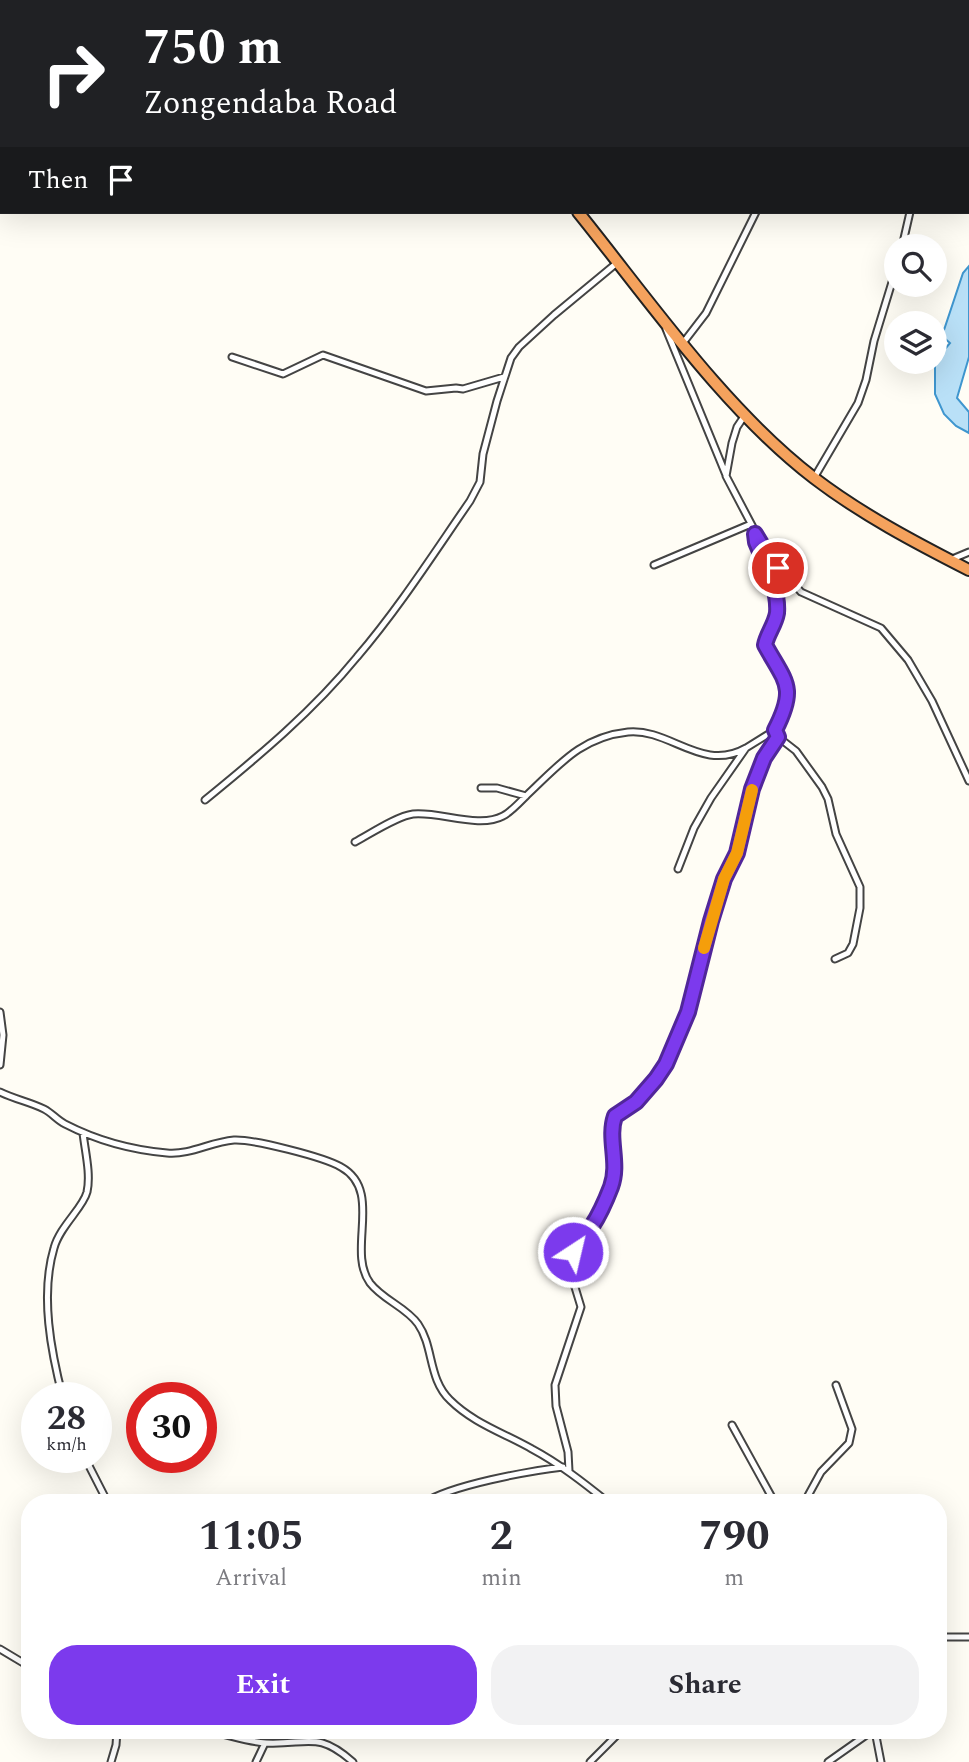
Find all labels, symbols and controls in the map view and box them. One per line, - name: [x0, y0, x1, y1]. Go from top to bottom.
- text: 750 m: [143, 11, 282, 86]
- icon: right: [28, 28, 119, 119]
- text: Zongendaba Road: [143, 79, 397, 128]
- text: Then: [28, 160, 88, 200]
- icon: arrive: [102, 161, 140, 199]
- map controls: [884, 234, 947, 374]
- button: search: [884, 234, 947, 297]
- button: layers: [884, 311, 947, 374]
- pin: [748, 538, 808, 598]
- icon: arrive: [759, 549, 797, 587]
- position arrow: [536, 1215, 610, 1289]
- speed limit sign: 30: [126, 1382, 217, 1473]
- text: 28: [47, 1392, 86, 1445]
- text: km/h: [46, 1431, 87, 1458]
- text: 11:05: [198, 1505, 304, 1568]
- text: 2: [490, 1505, 513, 1568]
- text: 790: [699, 1505, 770, 1568]
- text: Arrival: [215, 1561, 287, 1596]
- text: min: [481, 1561, 522, 1596]
- text: m: [724, 1561, 744, 1596]
- button: Exit: [49, 1645, 477, 1725]
- button: Share: [491, 1645, 919, 1725]

